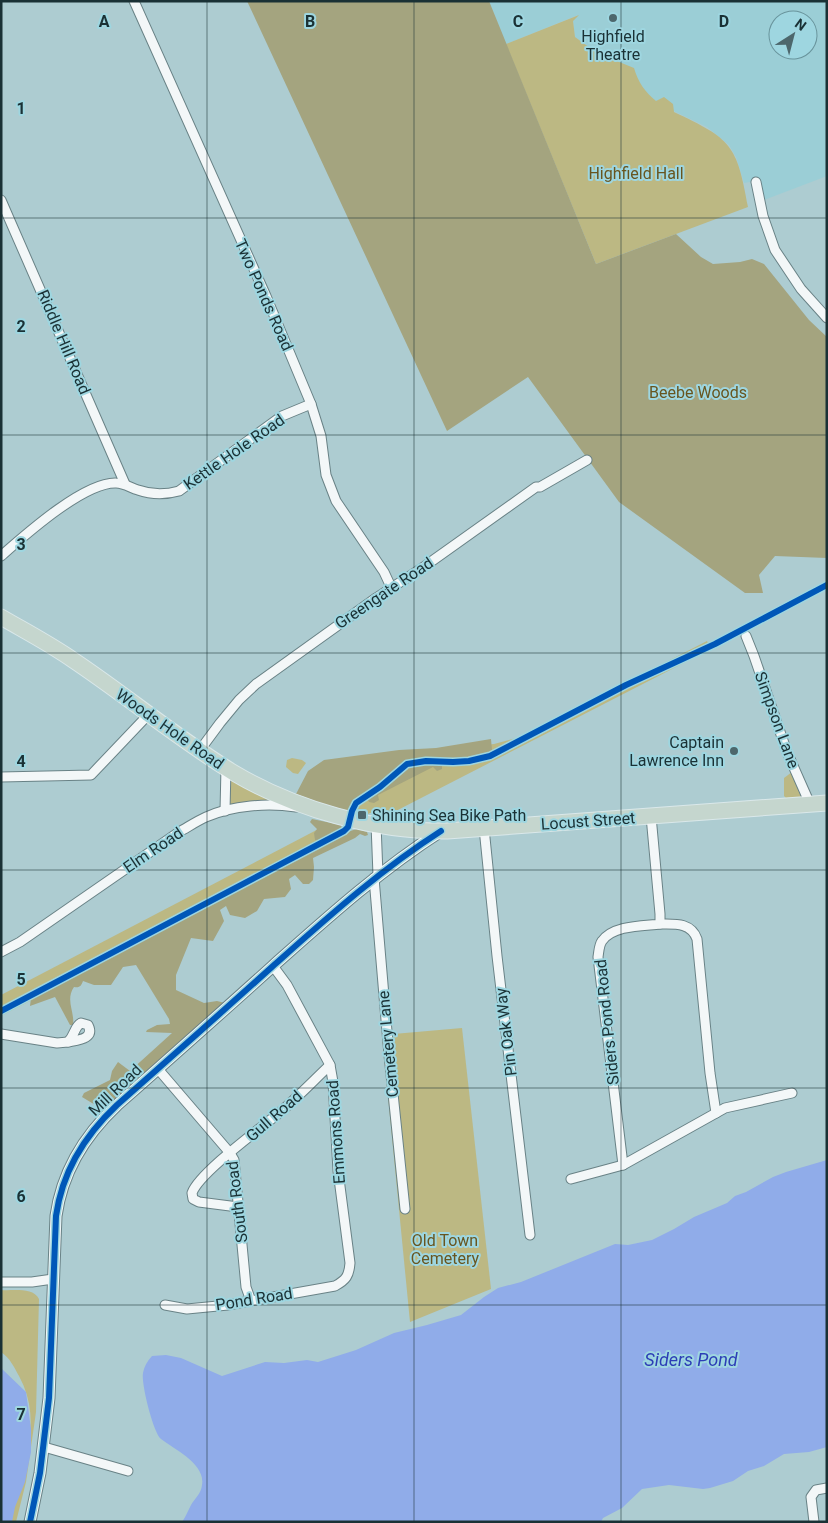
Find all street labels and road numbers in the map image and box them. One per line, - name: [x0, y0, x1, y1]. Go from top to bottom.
- street label: Two Ponds Road: [231, 236, 297, 354]
- street label: Riddle Hill Road: [33, 287, 95, 397]
- street label: Kettle Hole Road: [180, 410, 288, 494]
- street label: Greengate Road: [331, 553, 437, 633]
- street label: Simpson Lane: [751, 669, 803, 771]
- street label: Woods Hole Road: [113, 685, 227, 773]
- street label: Locust Street: [540, 808, 636, 834]
- street label: Elm Road: [120, 823, 186, 877]
- street label: Siders Pond Road: [591, 958, 623, 1086]
- street label: Pin Oak Way: [491, 986, 521, 1077]
- street label: Cemetery Lane: [374, 990, 402, 1098]
- street label: Mill Road: [85, 1060, 145, 1120]
- street label: Emmons Road: [323, 1079, 349, 1185]
- street label: Gull Road: [242, 1086, 306, 1146]
- street label: South Road: [223, 1160, 251, 1244]
- street label: Pond Road: [214, 1284, 294, 1314]

